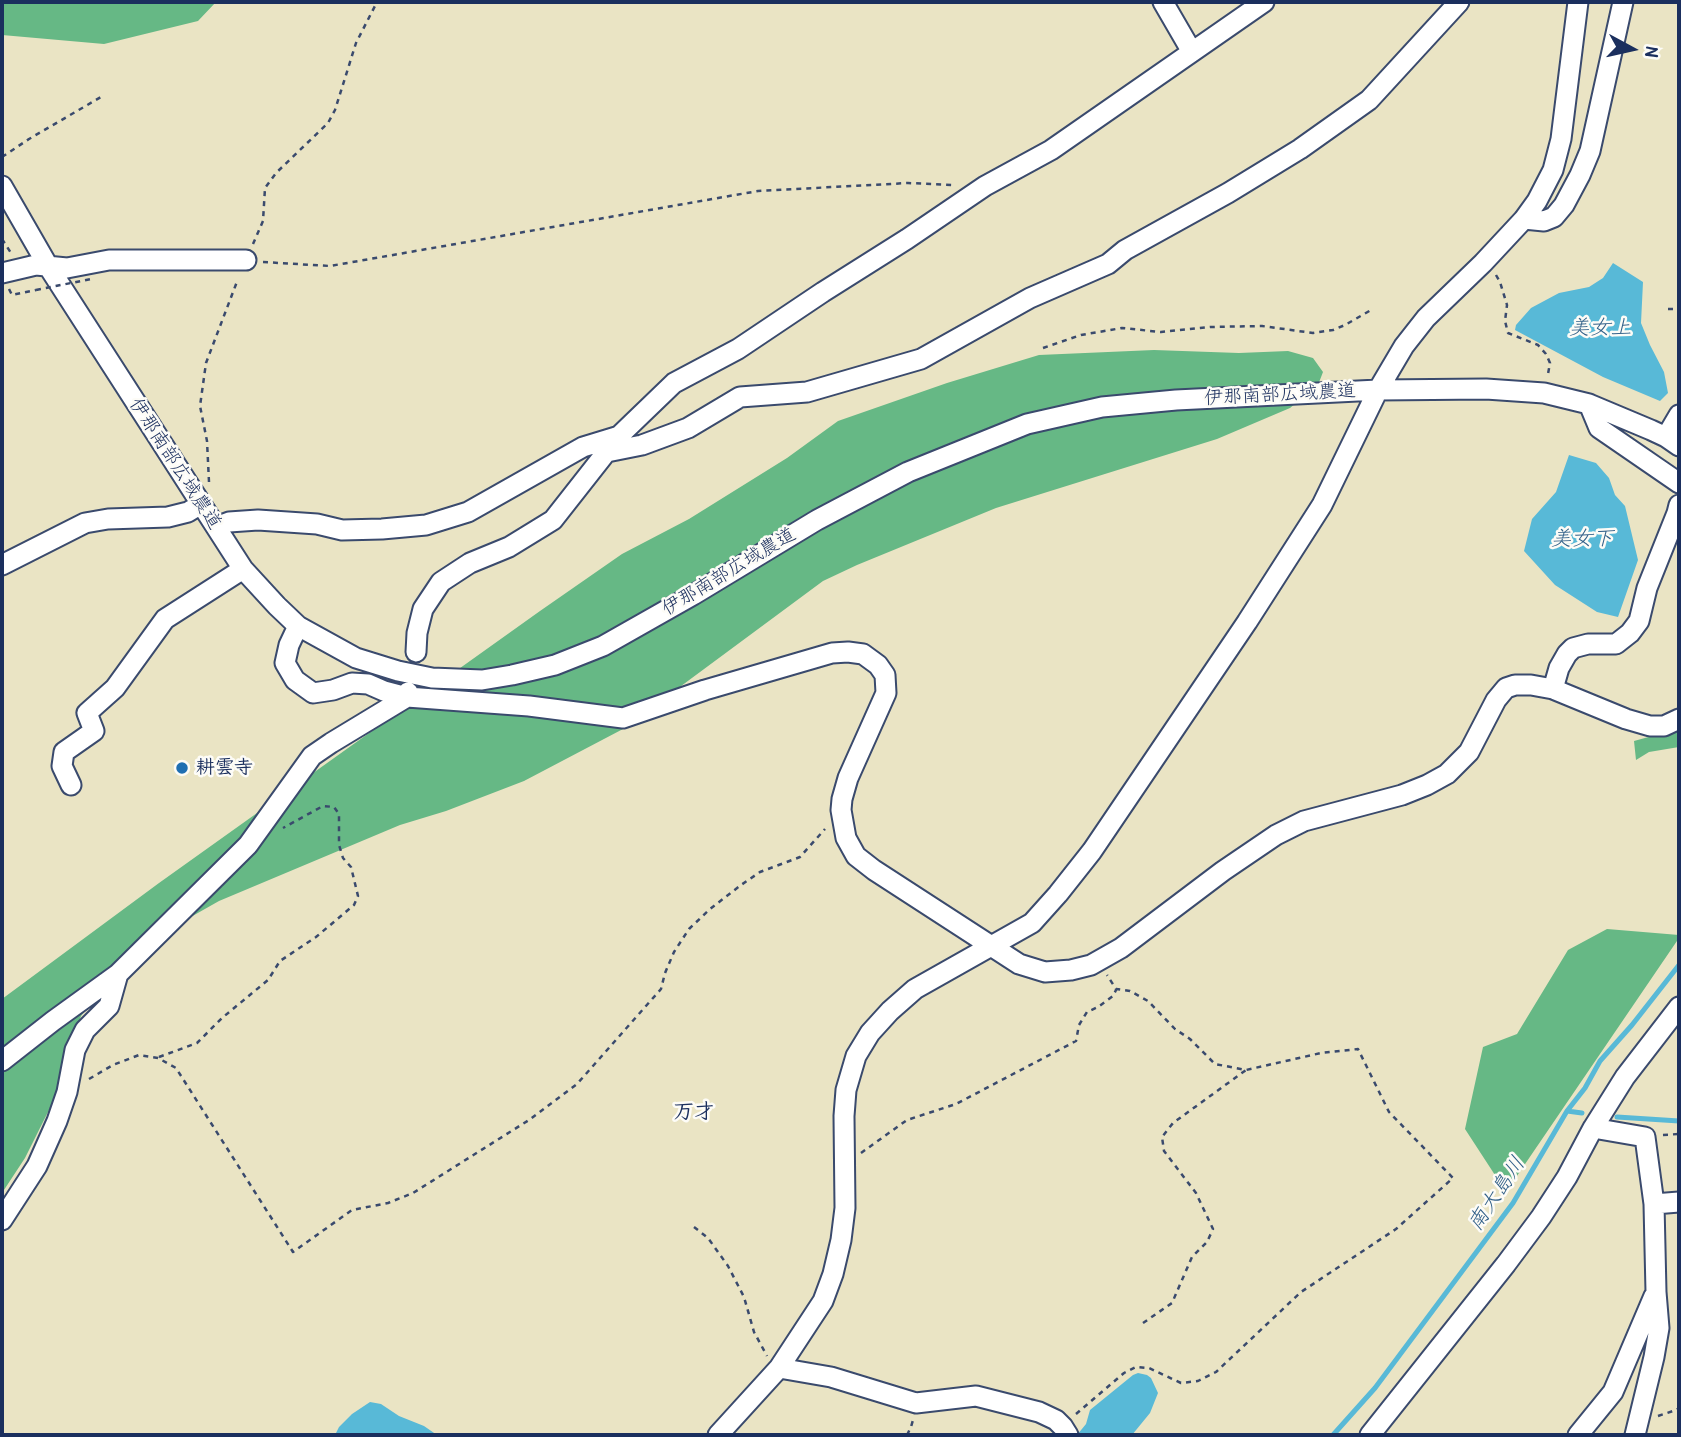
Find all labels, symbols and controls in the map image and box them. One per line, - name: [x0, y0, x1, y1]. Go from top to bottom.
- north arrow: [1597, 14, 1667, 84]
- text: N: [1639, 45, 1666, 59]
- water label: 美女上: [1569, 315, 1631, 341]
- street label: 伊那南部広域農道: [1204, 380, 1356, 410]
- street label: 伊那南部広域農道: [124, 394, 226, 534]
- street label: 伊那南部広域農道: [658, 523, 800, 621]
- water label: 美女下: [1551, 526, 1613, 552]
- place label: 耕雲寺: [196, 757, 253, 779]
- marker: 耕雲寺: [174, 760, 190, 776]
- district label: 万才: [673, 1099, 715, 1125]
- water label: 南大島川: [1463, 1152, 1531, 1236]

